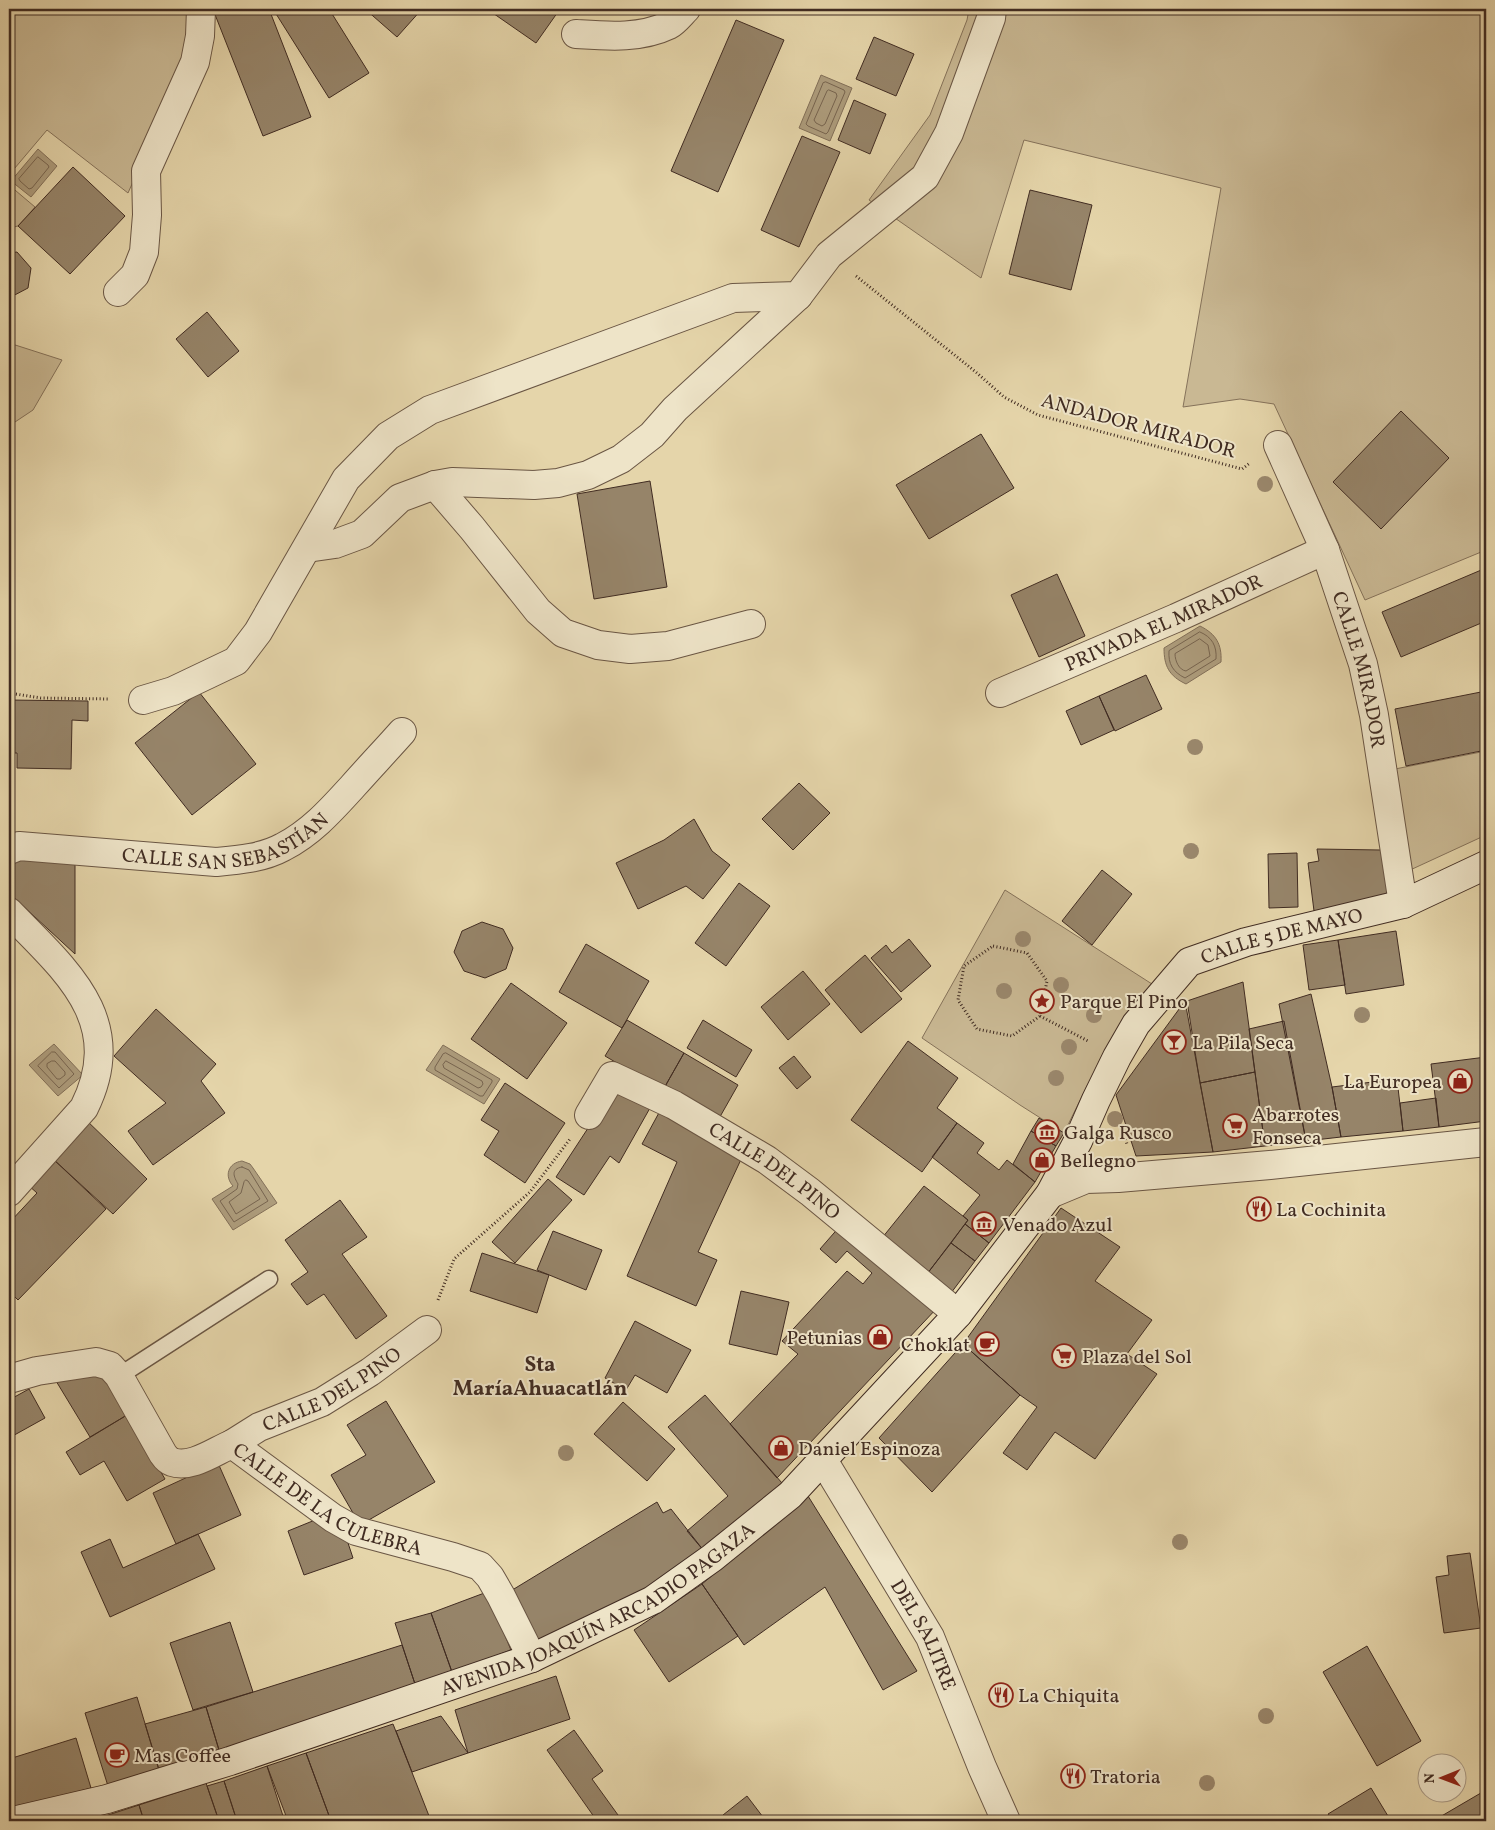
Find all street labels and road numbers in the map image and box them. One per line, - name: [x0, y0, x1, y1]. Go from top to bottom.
- street label: ANDADOR MIRADOR: [1038, 387, 1239, 466]
- street label: PRIVADA EL MIRADOR: [1061, 568, 1268, 680]
- street label: CALLE MIRADOR: [1324, 588, 1391, 751]
- street label: CALLE SAN SEBASTÍAN: [121, 807, 336, 878]
- street label: CALLE 5 DE MAYO: [1197, 902, 1366, 973]
- street label: CALLE DEL PINO: [703, 1116, 846, 1227]
- street label: CALLE DEL PINO: [259, 1341, 408, 1440]
- street label: CALLE DE LA CULEBRA: [226, 1437, 425, 1564]
- street label: AVENIDA JOAQUÍN ARCADIO PAGAZA: [437, 1517, 762, 1704]
- street label: DEL SALITRE: [882, 1575, 962, 1695]

